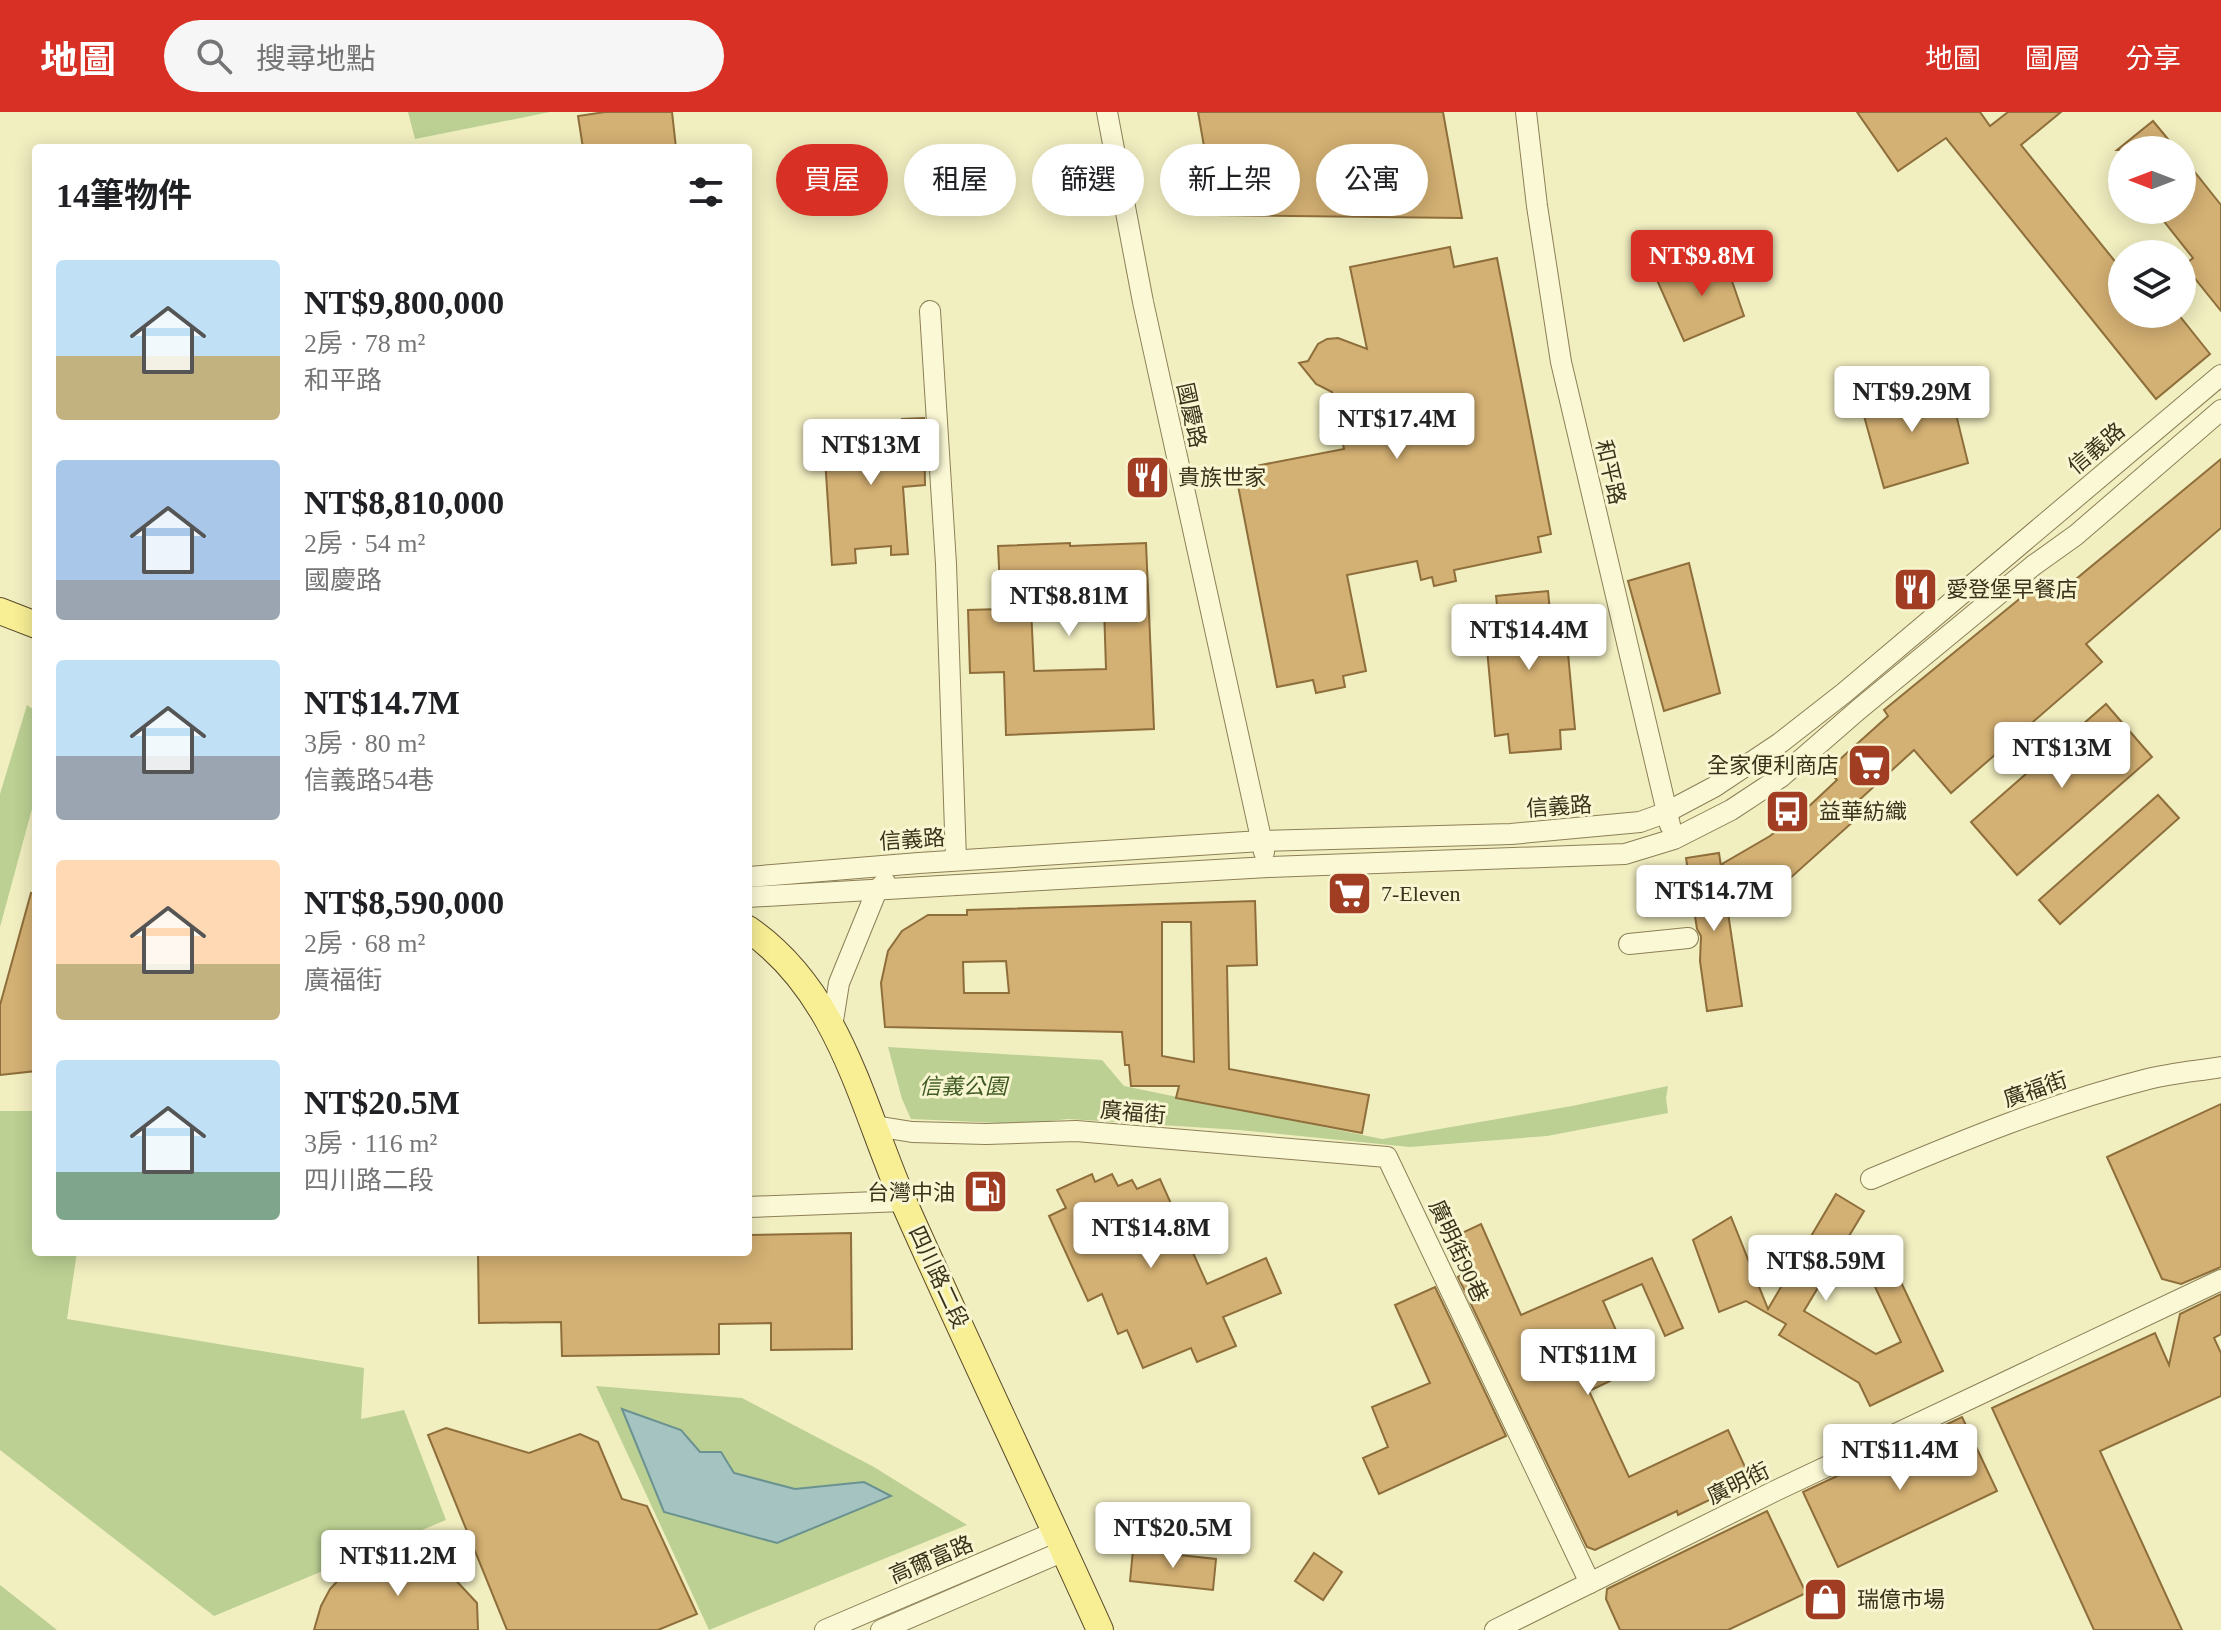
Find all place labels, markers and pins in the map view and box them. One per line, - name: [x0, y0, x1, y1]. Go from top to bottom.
- pin: NT$9.8M: [1628, 230, 1776, 298]
- pin: NT$9.29M: [1829, 366, 1995, 434]
- pin: NT$17.4M: [1314, 393, 1480, 461]
- pin: NT$13M: [806, 419, 936, 487]
- restaurant icon: 貴族世家: [1123, 453, 1171, 501]
- place label: 貴族世家: [1178, 465, 1266, 490]
- restaurant icon: 愛登堡早餐店: [1891, 565, 1939, 613]
- pin: NT$8.81M: [986, 570, 1152, 638]
- place label: 愛登堡早餐店: [1946, 577, 2078, 602]
- pin: NT$14.4M: [1446, 604, 1612, 672]
- pin: NT$13M: [1997, 722, 2127, 790]
- supermarket icon: 全家便利商店: [1846, 741, 1894, 789]
- place label: 全家便利商店: [1707, 753, 1839, 778]
- bus stop icon: 益華紡織: [1764, 787, 1812, 835]
- place label: 益華紡織: [1819, 799, 1907, 824]
- pin: NT$14.7M: [1631, 865, 1797, 933]
- supermarket icon: 7-Eleven: [1326, 869, 1374, 917]
- place label: 7-Eleven: [1381, 881, 1460, 906]
- fuel station icon: 台灣中油: [962, 1168, 1010, 1216]
- place label: 台灣中油: [867, 1180, 955, 1205]
- pin: NT$14.8M: [1068, 1202, 1234, 1270]
- pin: NT$8.59M: [1743, 1235, 1909, 1303]
- pin: NT$11M: [1523, 1329, 1653, 1397]
- pin: NT$11.4M: [1817, 1424, 1983, 1492]
- pin: NT$20.5M: [1090, 1502, 1256, 1570]
- pin: NT$11.2M: [315, 1530, 481, 1598]
- shop icon: 瑞億市場: [1802, 1575, 1850, 1623]
- place label: 瑞億市場: [1857, 1587, 1945, 1612]

